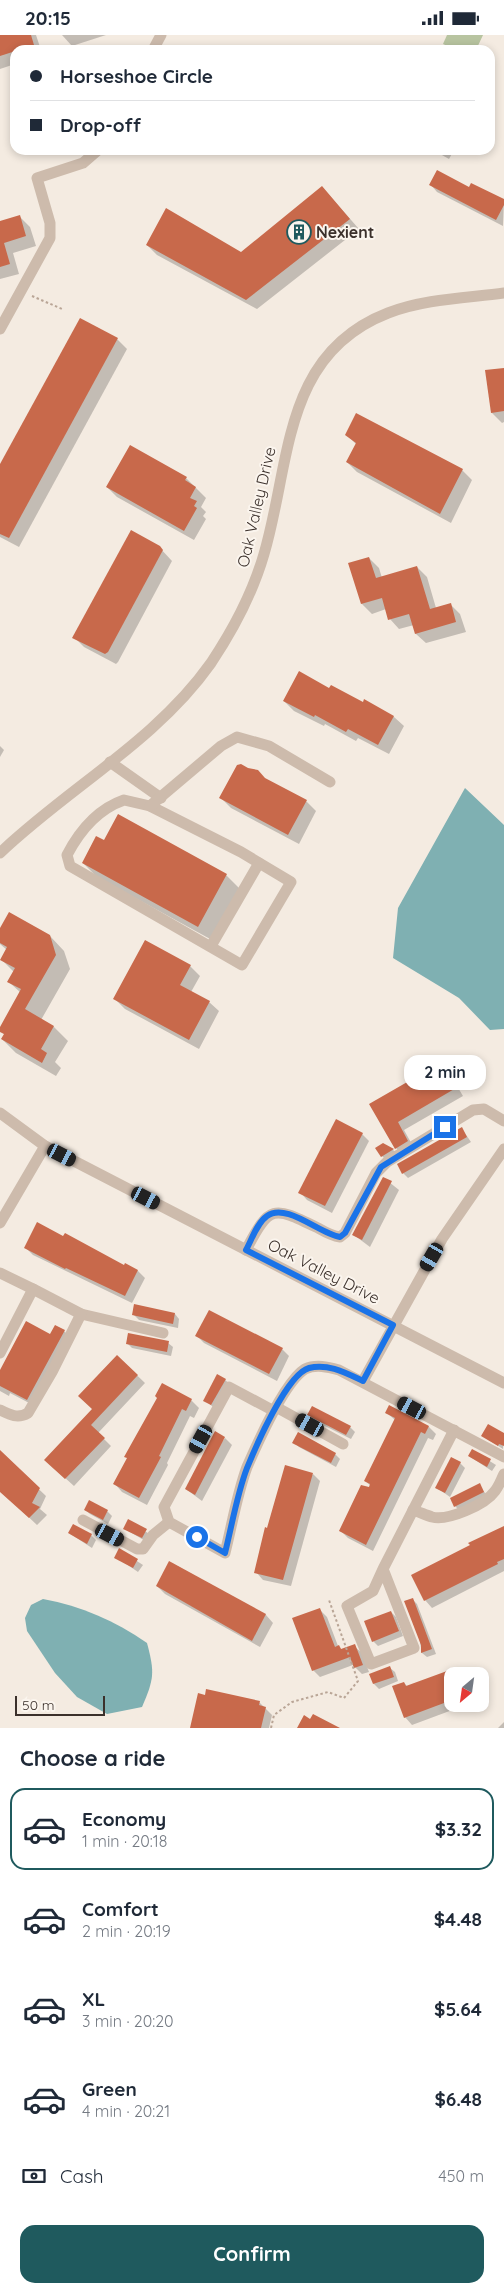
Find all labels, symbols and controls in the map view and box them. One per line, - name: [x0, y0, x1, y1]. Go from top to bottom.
- text: 20:15: [25, 6, 71, 30]
- text: Horseshoe Circle: [60, 64, 213, 88]
- text: Drop-off: [60, 113, 141, 137]
- building icon: Nexient: [286, 219, 312, 245]
- place label: Nexient: [316, 222, 374, 242]
- street label: Oak Valley Drive: [232, 445, 280, 569]
- callout: 2 min: [404, 1055, 486, 1089]
- text: 2 min: [424, 1062, 466, 1082]
- route end: [434, 1116, 456, 1138]
- car: [45, 1142, 78, 1168]
- car: [129, 1185, 162, 1211]
- street label: Oak Valley Drive: [265, 1234, 383, 1308]
- car: [418, 1240, 445, 1274]
- car: [395, 1394, 428, 1422]
- car: [293, 1411, 326, 1439]
- car: [187, 1422, 214, 1456]
- car: [93, 1521, 126, 1549]
- route start: [186, 1526, 208, 1548]
- north arrow: [444, 1667, 489, 1713]
- map controls: [444, 1667, 489, 1712]
- scale bar: [15, 1693, 105, 1716]
- text: 50 m: [22, 1696, 55, 1714]
- text: Choose a ride: [20, 1744, 165, 1772]
- icon: car: [22, 1807, 67, 1852]
- text: Economy: [82, 1807, 166, 1831]
- text: $3.32: [435, 1817, 482, 1841]
- text: 1 min · 20:18: [82, 1831, 167, 1851]
- icon: car: [22, 1897, 67, 1942]
- text: Comfort: [82, 1897, 159, 1921]
- text: $4.48: [434, 1907, 482, 1931]
- text: 2 min · 20:19: [82, 1921, 171, 1941]
- icon: car: [22, 1987, 67, 2032]
- text: XL: [82, 1987, 105, 2011]
- text: $5.64: [434, 1997, 482, 2021]
- text: 3 min · 20:20: [82, 2011, 174, 2031]
- icon: car: [22, 2077, 67, 2122]
- text: Green: [82, 2077, 137, 2101]
- text: $6.48: [434, 2087, 482, 2111]
- text: 4 min · 20:21: [82, 2101, 170, 2121]
- icon: cash: [20, 2162, 48, 2190]
- text: Cash: [60, 2164, 104, 2188]
- text: 450 m: [438, 2166, 484, 2186]
- button: Confirm: [20, 2225, 484, 2283]

